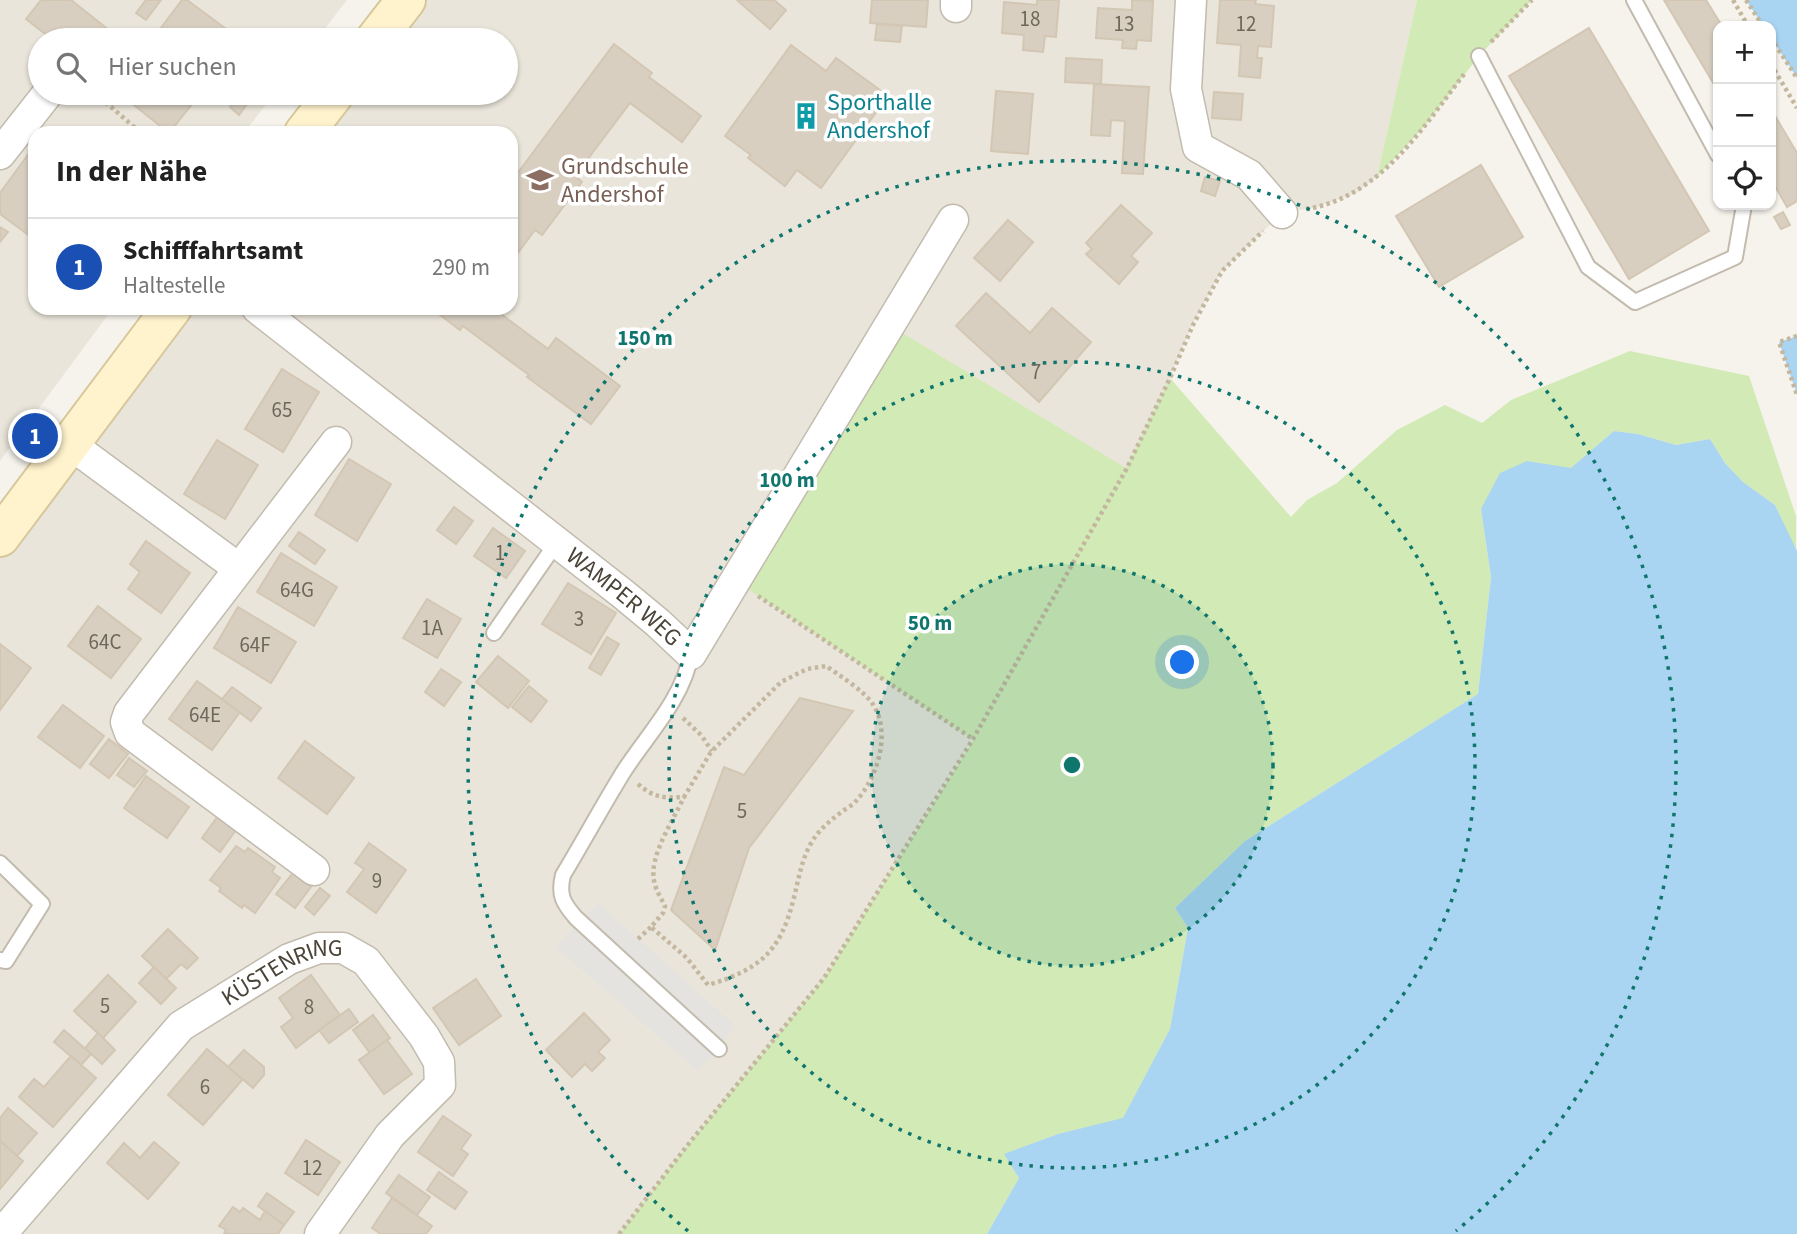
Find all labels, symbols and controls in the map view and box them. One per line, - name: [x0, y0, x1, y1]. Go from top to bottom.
- house number: 18: [1020, 4, 1040, 34]
- house number: 13: [1114, 9, 1134, 39]
- house number: 12: [1236, 9, 1256, 39]
- map controls: [1713, 21, 1776, 210]
- button: +: [1713, 21, 1776, 84]
- search box: [28, 28, 518, 105]
- icon: search: [52, 48, 90, 86]
- text: Hier suchen: [108, 48, 237, 85]
- button: −: [1713, 84, 1776, 147]
- place label: Sporthalle Andershof: [827, 85, 932, 148]
- building icon: Sporthalle Andershof: [791, 101, 821, 131]
- button: locate: [1713, 147, 1776, 210]
- place label: Grundschule Andershof: [561, 149, 689, 212]
- text: In der Nähe: [56, 150, 207, 193]
- school or university icon: Grundschule Andershof: [525, 165, 555, 195]
- text: Schifffahrtsamt: [123, 232, 303, 269]
- text: 1: [73, 251, 85, 284]
- text: 290 m: [432, 251, 490, 284]
- text: Haltestelle: [123, 269, 226, 302]
- text: 150 m: [617, 323, 673, 353]
- house number: 7: [1031, 357, 1041, 387]
- house number: 65: [272, 395, 292, 425]
- pin: 1: [12, 410, 58, 462]
- text: 100 m: [759, 465, 815, 495]
- house number: 1: [495, 538, 505, 568]
- street label: WAMPER WEG: [559, 539, 690, 654]
- house number: 64G: [280, 575, 314, 605]
- house number: 3: [574, 604, 584, 634]
- text: 50 m: [908, 608, 952, 638]
- house number: 1A: [421, 613, 444, 643]
- house number: 64C: [89, 627, 121, 657]
- house number: 64F: [239, 630, 271, 660]
- your location: [1165, 645, 1199, 679]
- house number: 64E: [189, 700, 221, 730]
- centre of rings: [1060, 753, 1084, 777]
- house number: 5: [737, 796, 747, 826]
- house number: 9: [372, 866, 382, 896]
- street label: KÜSTENRING: [214, 931, 343, 1014]
- house number: 5: [100, 991, 110, 1021]
- house number: 8: [304, 992, 314, 1022]
- house number: 6: [200, 1072, 210, 1102]
- house number: 12: [302, 1153, 322, 1183]

